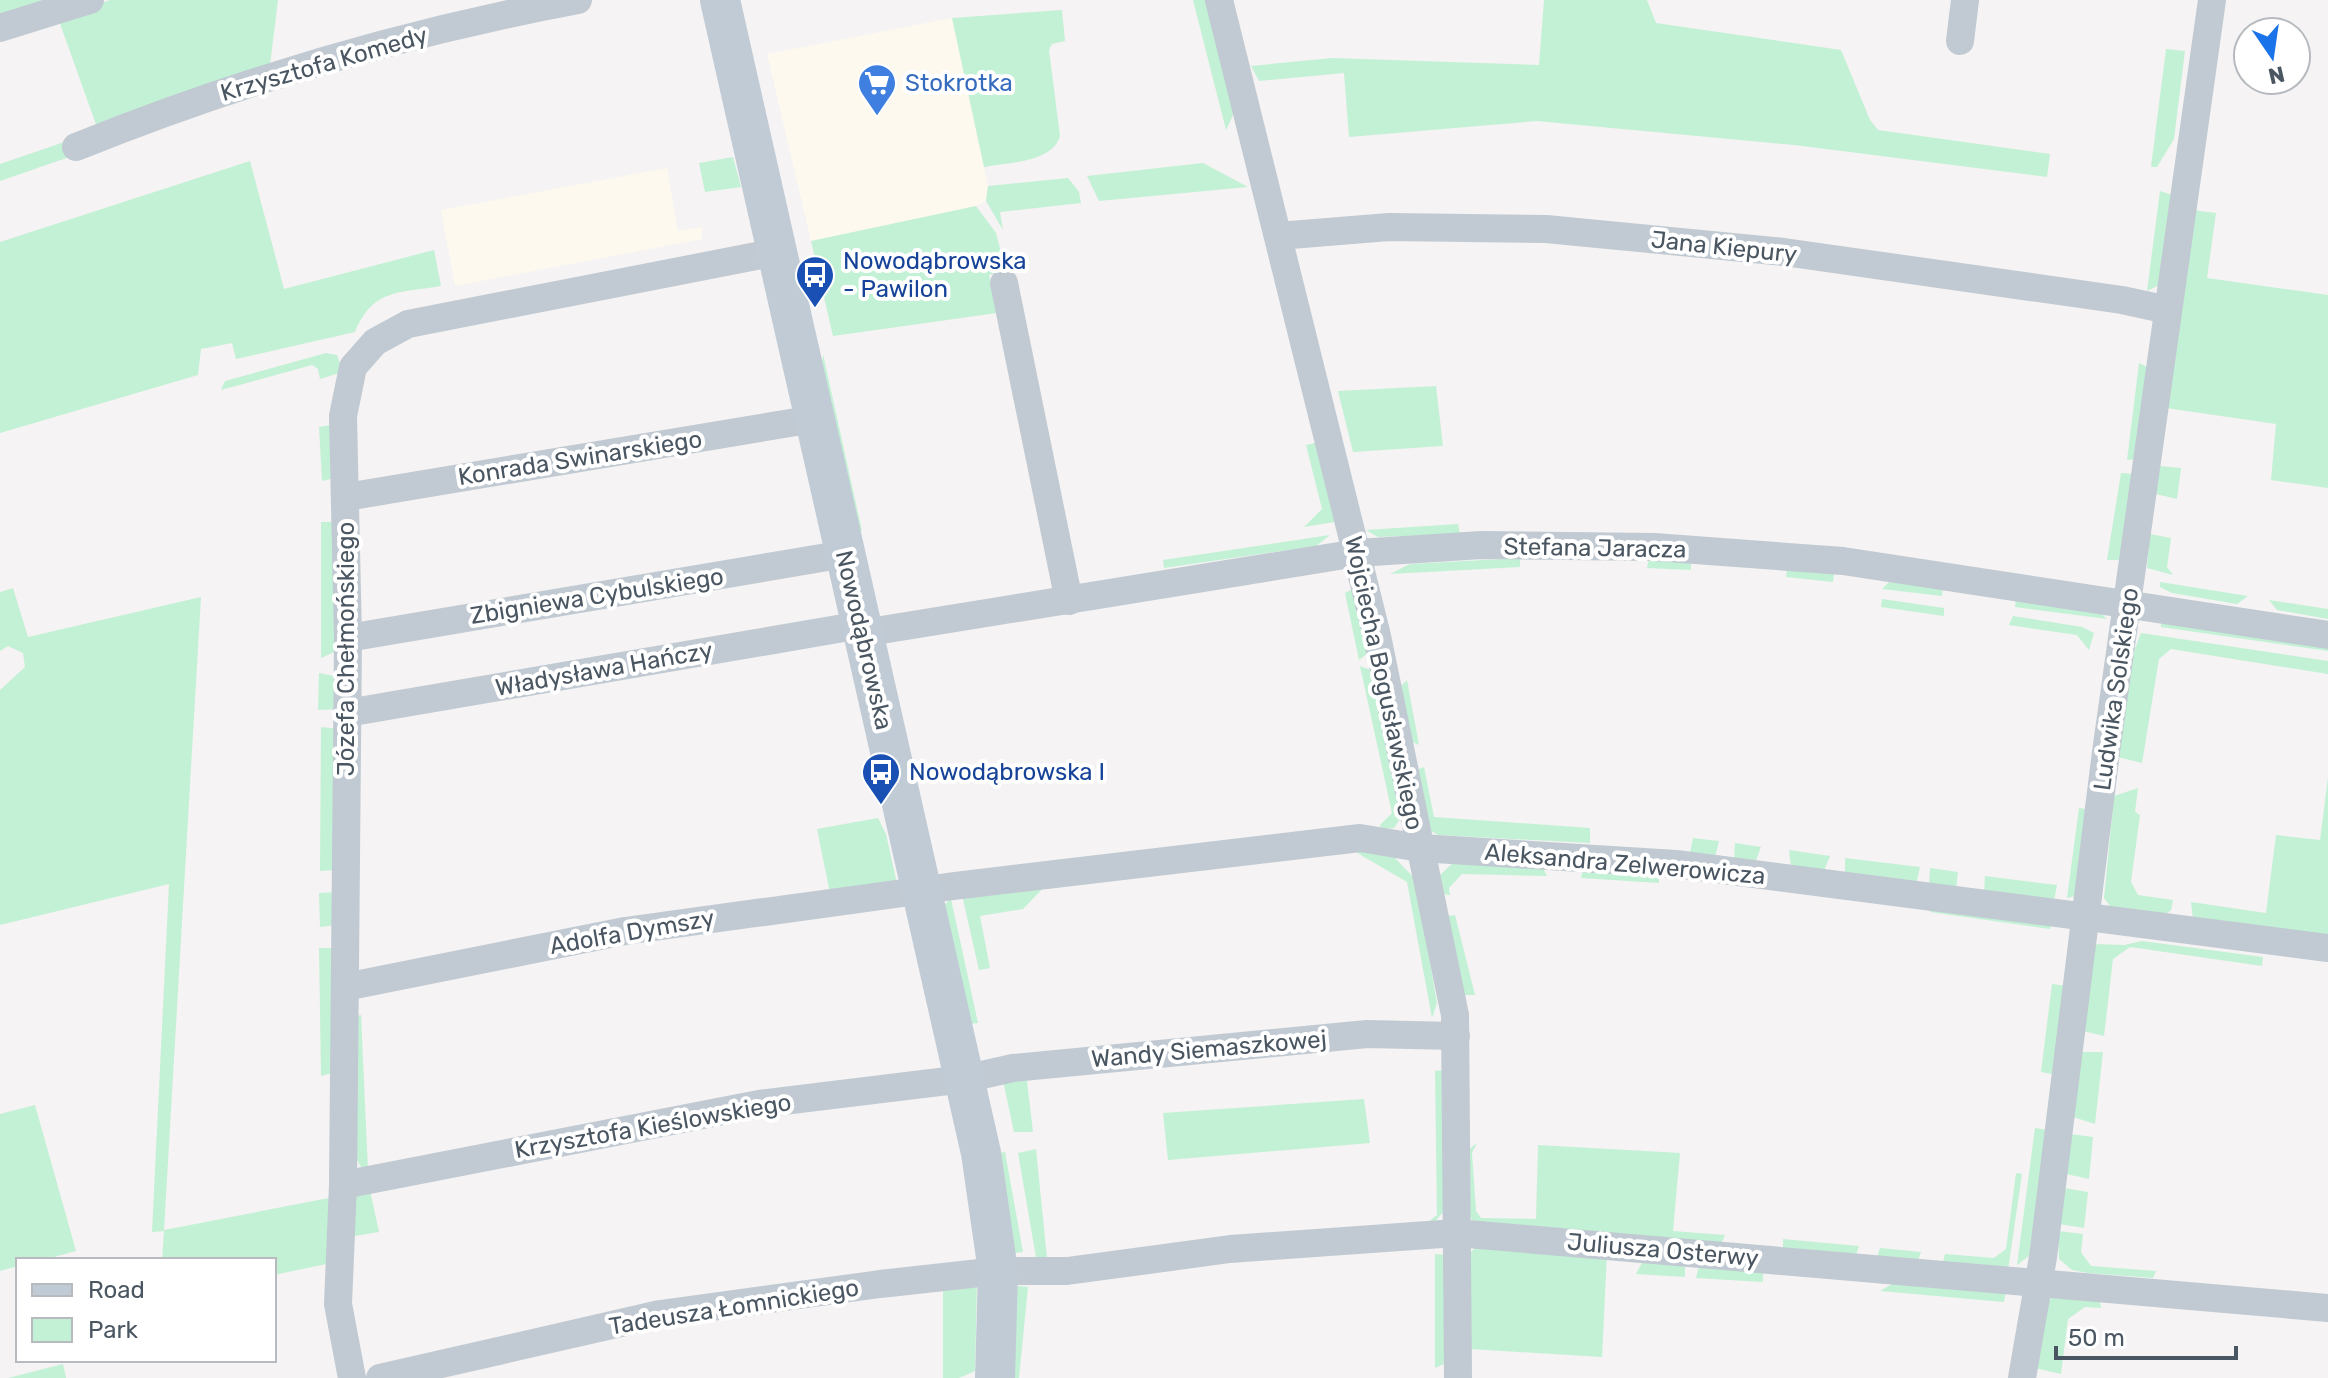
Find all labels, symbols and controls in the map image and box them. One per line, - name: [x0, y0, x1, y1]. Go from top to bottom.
- north arrow: [2232, 16, 2312, 96]
- street label: Krzysztofa Komedy: [217, 21, 431, 107]
- text: N: [2266, 60, 2287, 90]
- supermarket icon: Stokrotka: [856, 62, 898, 117]
- place label: Stokrotka: [905, 69, 1013, 97]
- street label: Jana Kiepury: [1650, 225, 1798, 269]
- place label: Nowodąbrowska - Pawilon: [843, 247, 1027, 303]
- bus stop icon: Nowodąbrowska - Pawilon: [794, 254, 836, 309]
- street label: Konrada Swinarskiego: [456, 425, 704, 491]
- street label: Józefa Chełmońskiego: [332, 522, 360, 776]
- street label: Stefana Jaracza: [1503, 532, 1687, 564]
- street label: Wojciecha Bogusławskiego: [1339, 534, 1429, 832]
- street label: Nowodąbrowska: [830, 547, 898, 733]
- street label: Zbigniewa Cybulskiego: [468, 562, 726, 630]
- street label: Ludwika Solskiego: [2088, 586, 2144, 792]
- street label: Władysława Hańczy: [493, 636, 715, 702]
- bus stop icon: Nowodąbrowska I: [860, 751, 902, 806]
- place label: Nowodąbrowska I: [909, 758, 1105, 786]
- street label: Aleksandra Zelwerowicza: [1483, 838, 1767, 890]
- street label: Adolfa Dymszy: [547, 904, 717, 960]
- street label: Wandy Siemaszkowej: [1090, 1025, 1328, 1073]
- street label: Krzysztofa Kieślowskiego: [513, 1088, 793, 1164]
- street label: Juliusza Osterwy: [1566, 1228, 1760, 1272]
- legend: [16, 1258, 276, 1362]
- street label: Tadeusza Łomnickiego: [607, 1273, 861, 1341]
- text: Road: [88, 1276, 145, 1304]
- scale bar: [2056, 1310, 2236, 1360]
- text: Park: [88, 1316, 139, 1344]
- text: 50 m: [2068, 1324, 2125, 1352]

